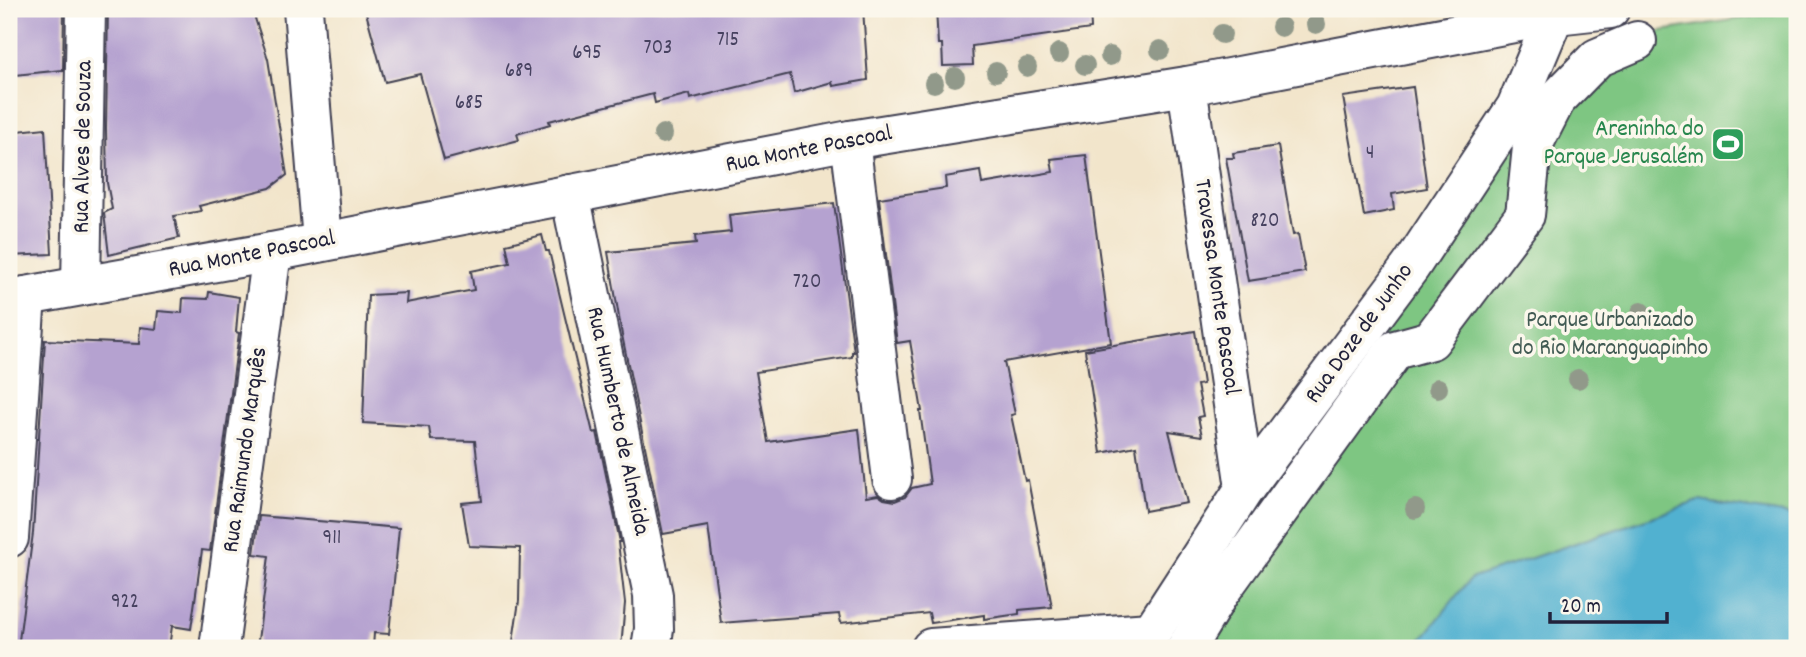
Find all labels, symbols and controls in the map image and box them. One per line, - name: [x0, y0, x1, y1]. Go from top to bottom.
- house number: 715: [717, 26, 739, 56]
- house number: 703: [644, 34, 672, 64]
- house number: 695: [572, 39, 602, 69]
- house number: 689: [505, 57, 533, 87]
- street label: Rua Alves de Souza: [65, 59, 103, 234]
- house number: 685: [455, 89, 483, 119]
- place label: Areninha do Parque Jerusalém: [1543, 113, 1704, 175]
- street label: Rua Monte Pascoal: [723, 117, 896, 183]
- sports icon: Areninha do Parque Jerusalém: [1709, 125, 1747, 163]
- house number: 4: [1366, 139, 1374, 169]
- street label: Travessa Monte Pascoal: [1184, 177, 1248, 397]
- house number: 820: [1250, 207, 1280, 237]
- street label: Rua Monte Pascoal: [166, 222, 339, 288]
- street label: Rua Doze de Junho: [1297, 257, 1423, 411]
- house number: 720: [793, 268, 821, 298]
- street label: Rua Humberto de Almeida: [576, 304, 658, 539]
- park label: Parque Urbanizado do Rio Maranguapinho: [1512, 304, 1708, 366]
- street label: Rua Raimundo Marquês: [215, 345, 277, 555]
- house number: 911: [323, 524, 341, 554]
- scale bar: [1550, 580, 1668, 624]
- house number: 922: [111, 588, 139, 618]
- text: 20 m: [1561, 593, 1601, 623]

